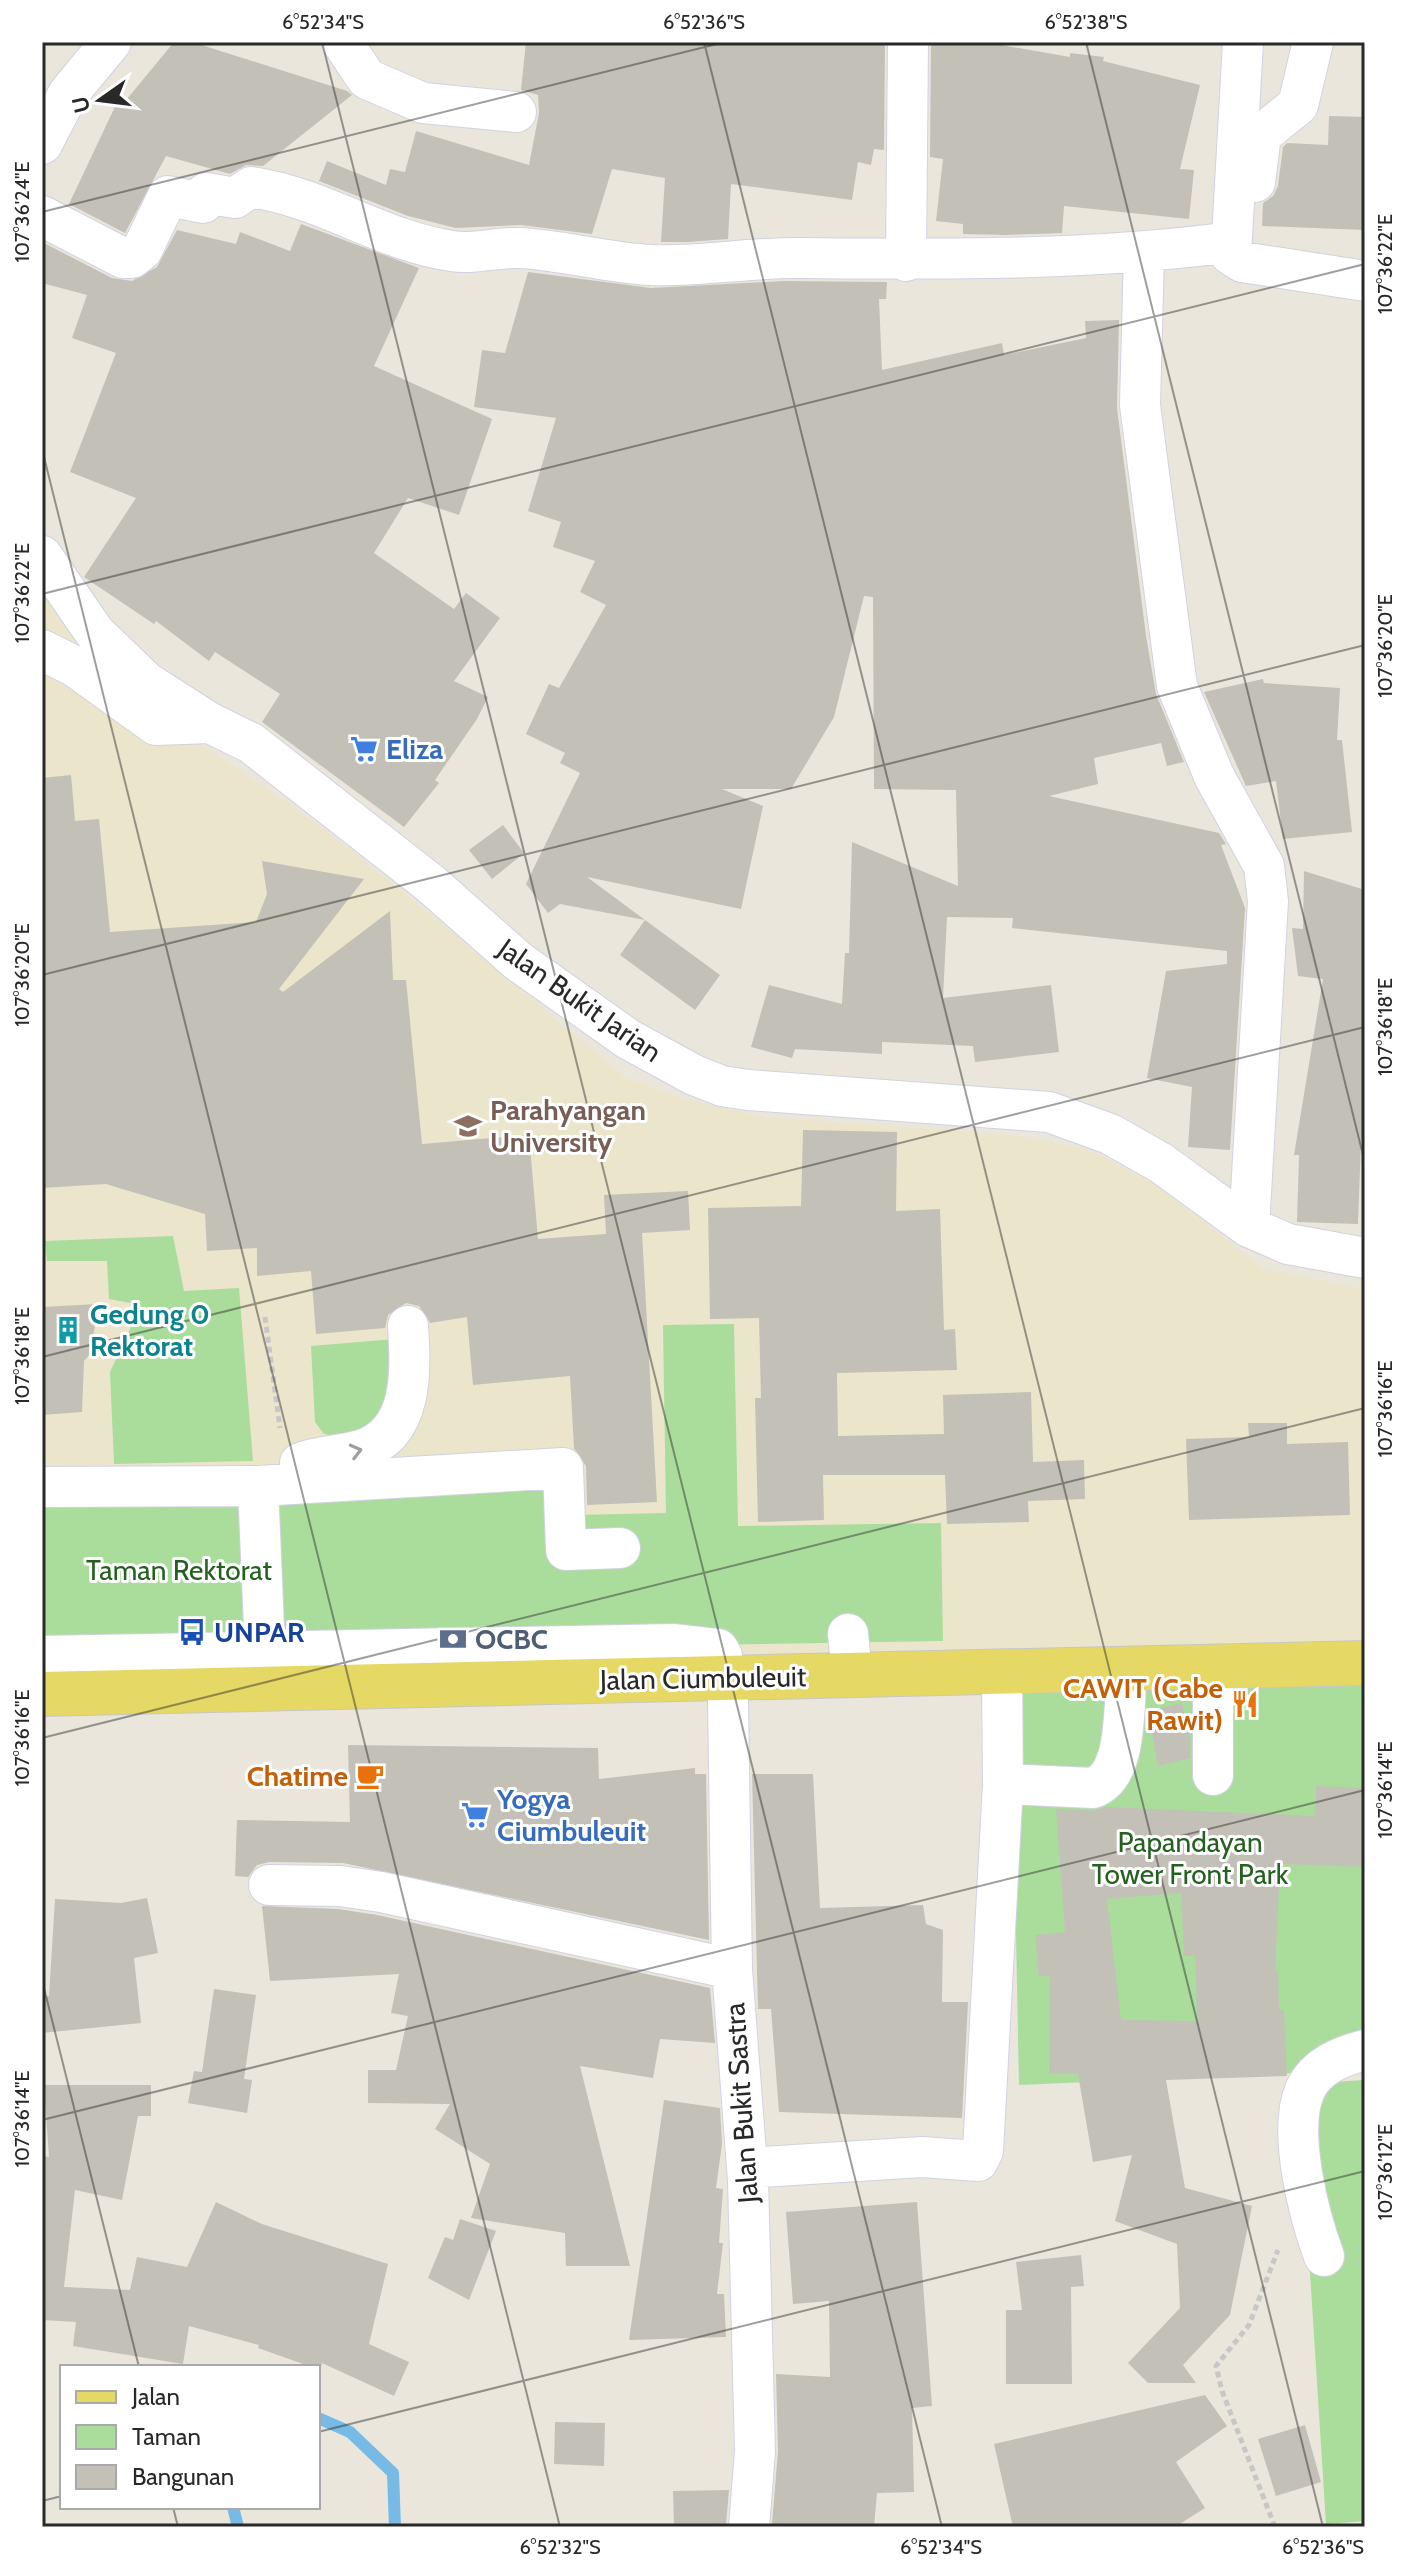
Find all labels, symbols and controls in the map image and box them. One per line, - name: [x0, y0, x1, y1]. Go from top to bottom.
- text: 6°52'34"S: [282, 10, 364, 34]
- text: 6°52'36"S: [663, 10, 745, 34]
- text: 6°52'38"S: [1045, 10, 1128, 34]
- north arrow: [60, 60, 140, 140]
- text: U: [66, 94, 96, 116]
- text: 107°36'24"E: [10, 161, 34, 263]
- text: 107°36'22"E: [1373, 214, 1397, 314]
- text: 107°36'22"E: [10, 543, 34, 643]
- text: 107°36'20"E: [1373, 594, 1397, 698]
- place label: Eliza: [386, 732, 443, 766]
- supermarket icon: Eliza: [349, 734, 379, 764]
- text: 107°36'20"E: [10, 923, 34, 1027]
- street label: Jalan Bukit Jarian: [491, 930, 668, 1069]
- text: 107°36'18"E: [1373, 978, 1397, 1076]
- place label: Parahyangan University: [490, 1093, 646, 1159]
- school or university icon: Parahyangan University: [453, 1111, 483, 1141]
- place label: Gedung 0 Rektorat: [90, 1297, 210, 1363]
- text: 107°36'18"E: [10, 1307, 34, 1405]
- building icon: Gedung 0 Rektorat: [53, 1315, 83, 1345]
- text: 107°36'16"E: [1373, 1360, 1397, 1458]
- one-way arrow: [349, 1443, 363, 1460]
- park label: Taman Rektorat: [86, 1553, 272, 1587]
- place label: UNPAR: [214, 1615, 305, 1649]
- bus stop icon: UNPAR: [177, 1617, 207, 1647]
- place label: OCBC: [475, 1622, 548, 1656]
- bank icon: OCBC: [438, 1624, 468, 1654]
- street label: Jalan Ciumbuleuit: [598, 1659, 807, 1697]
- place label: CAWIT (Cabe Rawit): [1063, 1671, 1223, 1737]
- text: 107°36'16"E: [10, 1689, 34, 1787]
- restaurant icon: CAWIT (Cabe Rawit): [1230, 1689, 1260, 1719]
- text: 107°36'14"E: [1373, 1741, 1397, 1839]
- place label: Chatime: [247, 1759, 348, 1793]
- cafe icon: Chatime: [355, 1761, 385, 1791]
- place label: Yogya Ciumbuleuit: [496, 1782, 646, 1848]
- supermarket icon: Yogya Ciumbuleuit: [460, 1800, 490, 1830]
- park label: Papandayan Tower Front Park: [1092, 1825, 1289, 1891]
- street label: Jalan Bukit Sastra: [717, 2001, 765, 2205]
- text: 107°36'14"E: [10, 2070, 34, 2168]
- text: 107°36'12"E: [1373, 2124, 1397, 2220]
- legend: [60, 2365, 320, 2509]
- text: Jalan: [131, 2382, 180, 2411]
- text: Taman: [132, 2422, 201, 2451]
- text: Bangunan: [132, 2462, 234, 2491]
- text: 6°52'32"S: [519, 2535, 601, 2559]
- text: 6°52'34"S: [900, 2535, 982, 2559]
- text: 6°52'36"S: [1282, 2535, 1364, 2559]

